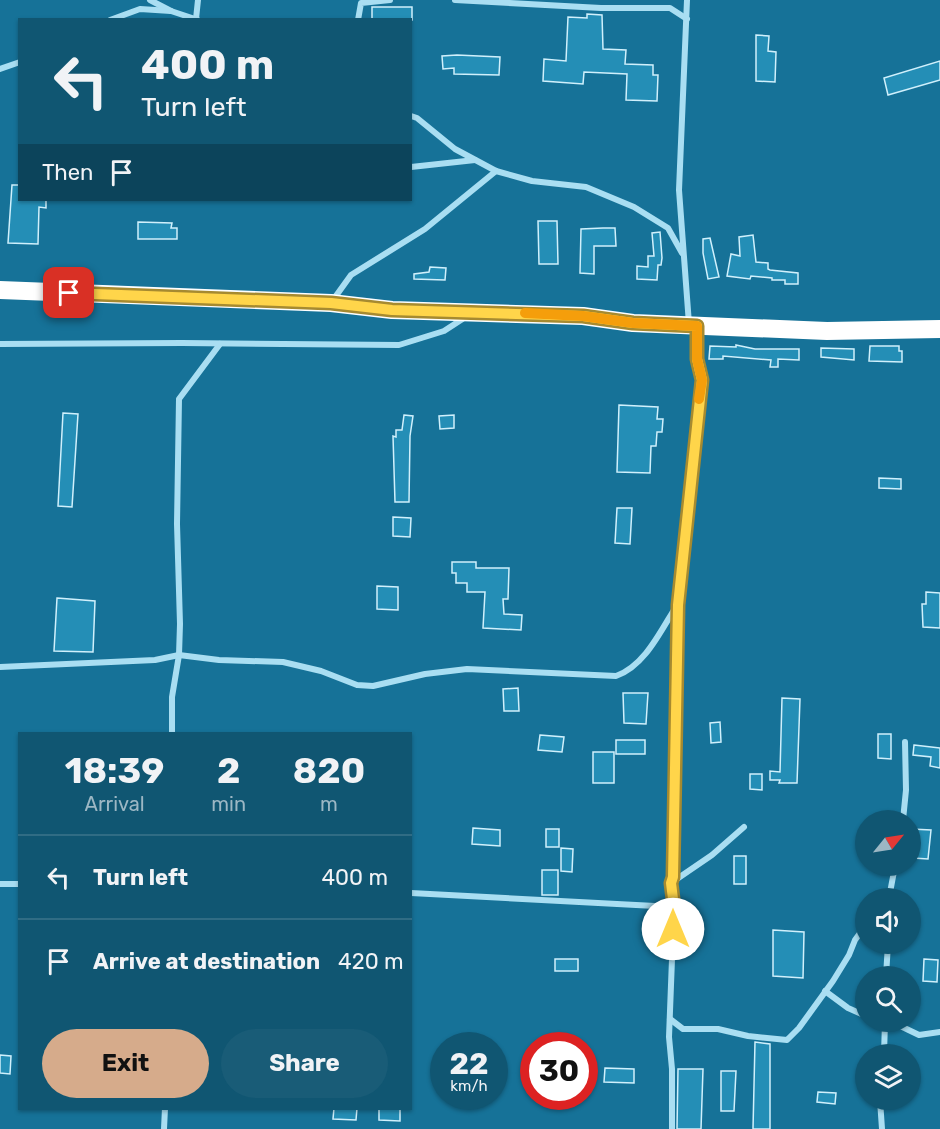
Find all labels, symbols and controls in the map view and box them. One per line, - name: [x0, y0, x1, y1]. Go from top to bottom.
- text: 400 m: [141, 40, 274, 90]
- icon: left: [42, 42, 120, 120]
- text: Turn left: [141, 91, 246, 123]
- icon: arrive: [105, 156, 138, 189]
- text: Then: [42, 159, 93, 186]
- pin: [43, 267, 94, 318]
- icon: arrive: [52, 276, 85, 309]
- text: 18:39: [65, 749, 164, 792]
- text: 2: [217, 749, 240, 792]
- text: 820: [293, 749, 365, 792]
- text: Arrival: [85, 792, 145, 816]
- text: min: [211, 792, 246, 816]
- text: m: [320, 792, 338, 816]
- north arrow: [855, 810, 921, 876]
- map controls: [855, 810, 921, 1110]
- icon: left: [42, 861, 75, 894]
- text: Turn left: [93, 864, 188, 891]
- text: 400 m: [321, 864, 388, 891]
- button: sound: [855, 888, 921, 954]
- position arrow: [641, 897, 705, 961]
- icon: arrive: [42, 945, 75, 978]
- text: Arrive at destination: [93, 948, 320, 975]
- text: 420 m: [338, 948, 404, 975]
- button: search: [855, 966, 921, 1032]
- button: Exit: [42, 1029, 209, 1098]
- button: Share: [221, 1029, 388, 1098]
- speed limit sign: 30: [520, 1032, 598, 1110]
- button: layers: [855, 1044, 921, 1110]
- text: 22: [450, 1046, 489, 1082]
- text: km/h: [450, 1077, 488, 1095]

